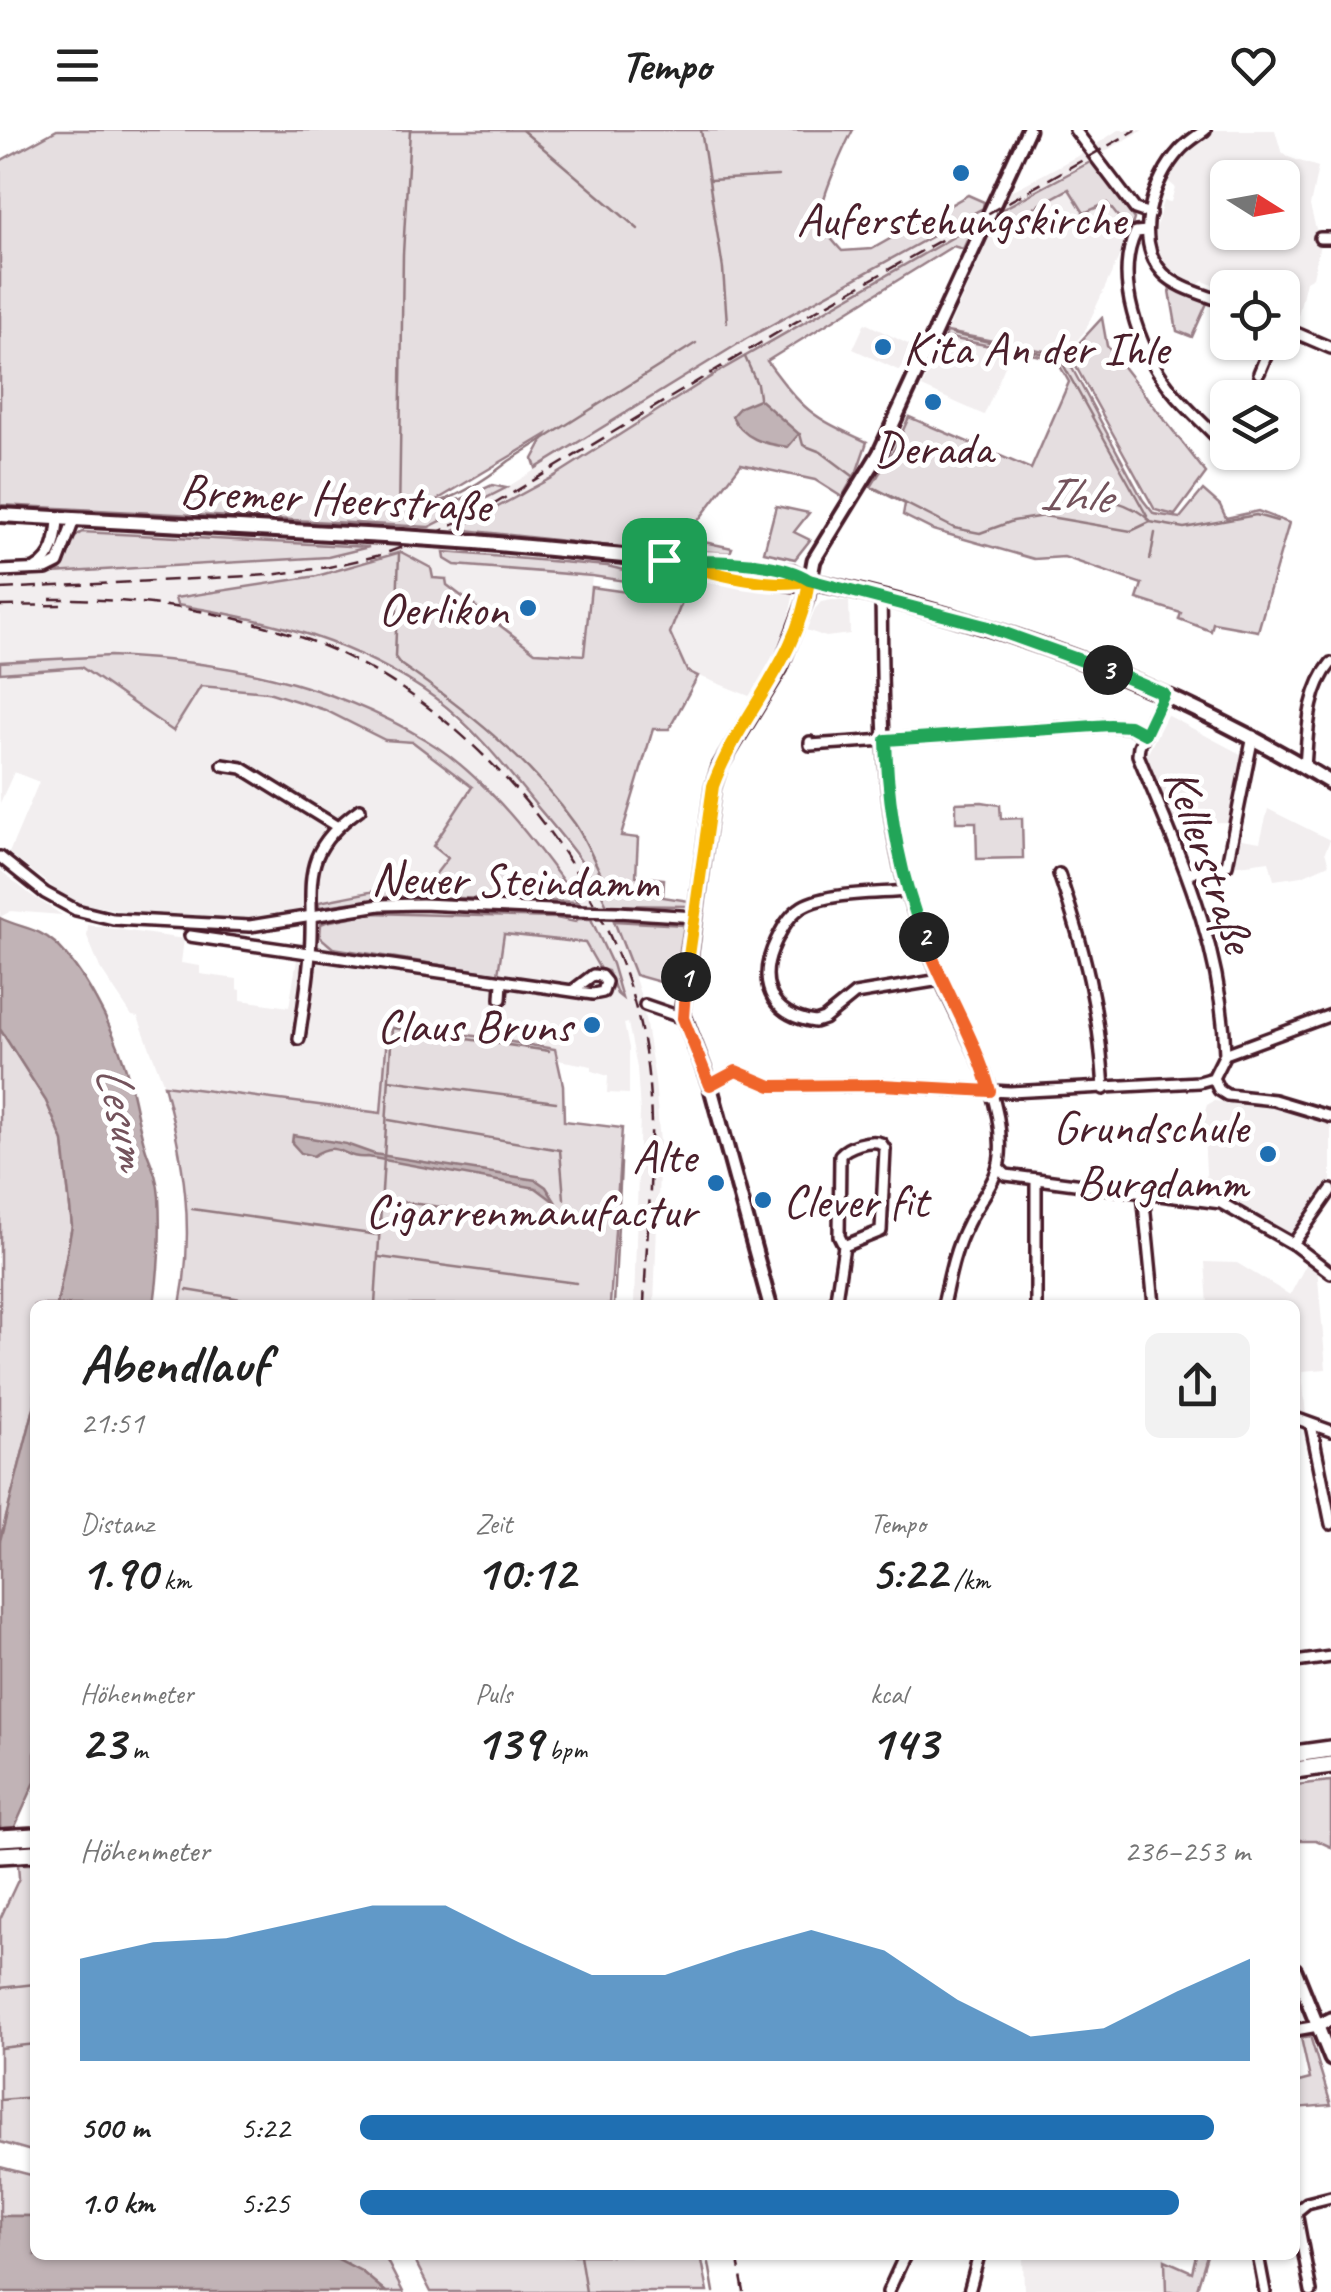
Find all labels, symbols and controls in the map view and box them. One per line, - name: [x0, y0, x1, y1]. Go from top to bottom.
- text: Tempo: [620, 37, 711, 94]
- icon: menu: [50, 38, 105, 93]
- icon: heart: [1226, 38, 1281, 93]
- north arrow: [1210, 160, 1300, 250]
- map controls: [1210, 160, 1300, 470]
- marker: Auferstehungskirche: [950, 162, 972, 184]
- place label: Auferstehungskirche: [796, 189, 1129, 249]
- button: locate: [1210, 270, 1300, 360]
- place label: Kita An der Ihle: [903, 318, 1172, 378]
- marker: Kita An der Ihle: [872, 336, 894, 358]
- button: layers: [1210, 380, 1300, 470]
- marker: Derada: [922, 391, 944, 413]
- place label: Derada: [874, 418, 997, 478]
- street label: Bremer Heerstraße: [178, 460, 495, 536]
- water label: Ihle: [1038, 461, 1119, 529]
- pin: [622, 518, 707, 603]
- icon: arrive: [637, 533, 692, 588]
- place label: Oerlikon: [378, 579, 509, 639]
- marker: Oerlikon: [517, 597, 539, 619]
- pin: 3: [1083, 645, 1133, 695]
- text: 3: [1102, 652, 1114, 687]
- street label: Kellerstraße: [1151, 760, 1271, 964]
- street label: Neuer Steindamm: [371, 847, 660, 913]
- pin: 2: [899, 912, 949, 962]
- text: 2: [918, 919, 930, 954]
- pin: 1: [661, 952, 711, 1002]
- text: 1: [680, 959, 692, 994]
- place label: Claus Bruns: [377, 996, 576, 1056]
- marker: Claus Bruns: [581, 1014, 603, 1036]
- water label: Lesum: [81, 1059, 167, 1179]
- place label: Grundschule Burgdamm: [1053, 1097, 1251, 1212]
- place label: Alte Cigarrenmanufactur: [365, 1126, 701, 1241]
- marker: Grundschule Burgdamm: [1257, 1143, 1279, 1165]
- place label: Clever fit: [783, 1171, 932, 1231]
- marker: Alte Cigarrenmanufactur: [705, 1172, 727, 1194]
- marker: Clever fit: [752, 1189, 774, 1211]
- text: Abendlauf: [80, 1329, 267, 1399]
- button: share: [1145, 1333, 1250, 1438]
- text: 21:51: [80, 1402, 144, 1443]
- text: Distanz: [80, 1506, 153, 1541]
- text: Zeit: [475, 1506, 512, 1541]
- text: Tempo: [870, 1506, 926, 1541]
- text: 1.90: [80, 1541, 157, 1604]
- text: 10:12: [475, 1541, 575, 1604]
- text: 5:22: [870, 1541, 947, 1604]
- text: km: [157, 1562, 191, 1597]
- text: /km: [947, 1562, 990, 1597]
- text: Höhenmeter: [80, 1676, 194, 1711]
- text: Puls: [475, 1676, 512, 1711]
- text: kcal: [870, 1676, 907, 1711]
- text: 23: [80, 1711, 125, 1774]
- text: 139: [475, 1711, 542, 1774]
- text: 143: [870, 1711, 938, 1774]
- text: m: [125, 1732, 147, 1767]
- text: bpm: [542, 1732, 587, 1767]
- text: Höhenmeter: [80, 1830, 210, 1871]
- text: 236–253 m: [1124, 1830, 1250, 1871]
- text: 500 m: [80, 2107, 149, 2148]
- text: 5:22: [240, 2107, 290, 2148]
- text: 1.0 km: [80, 2182, 154, 2223]
- text: 5:25: [240, 2182, 290, 2223]

